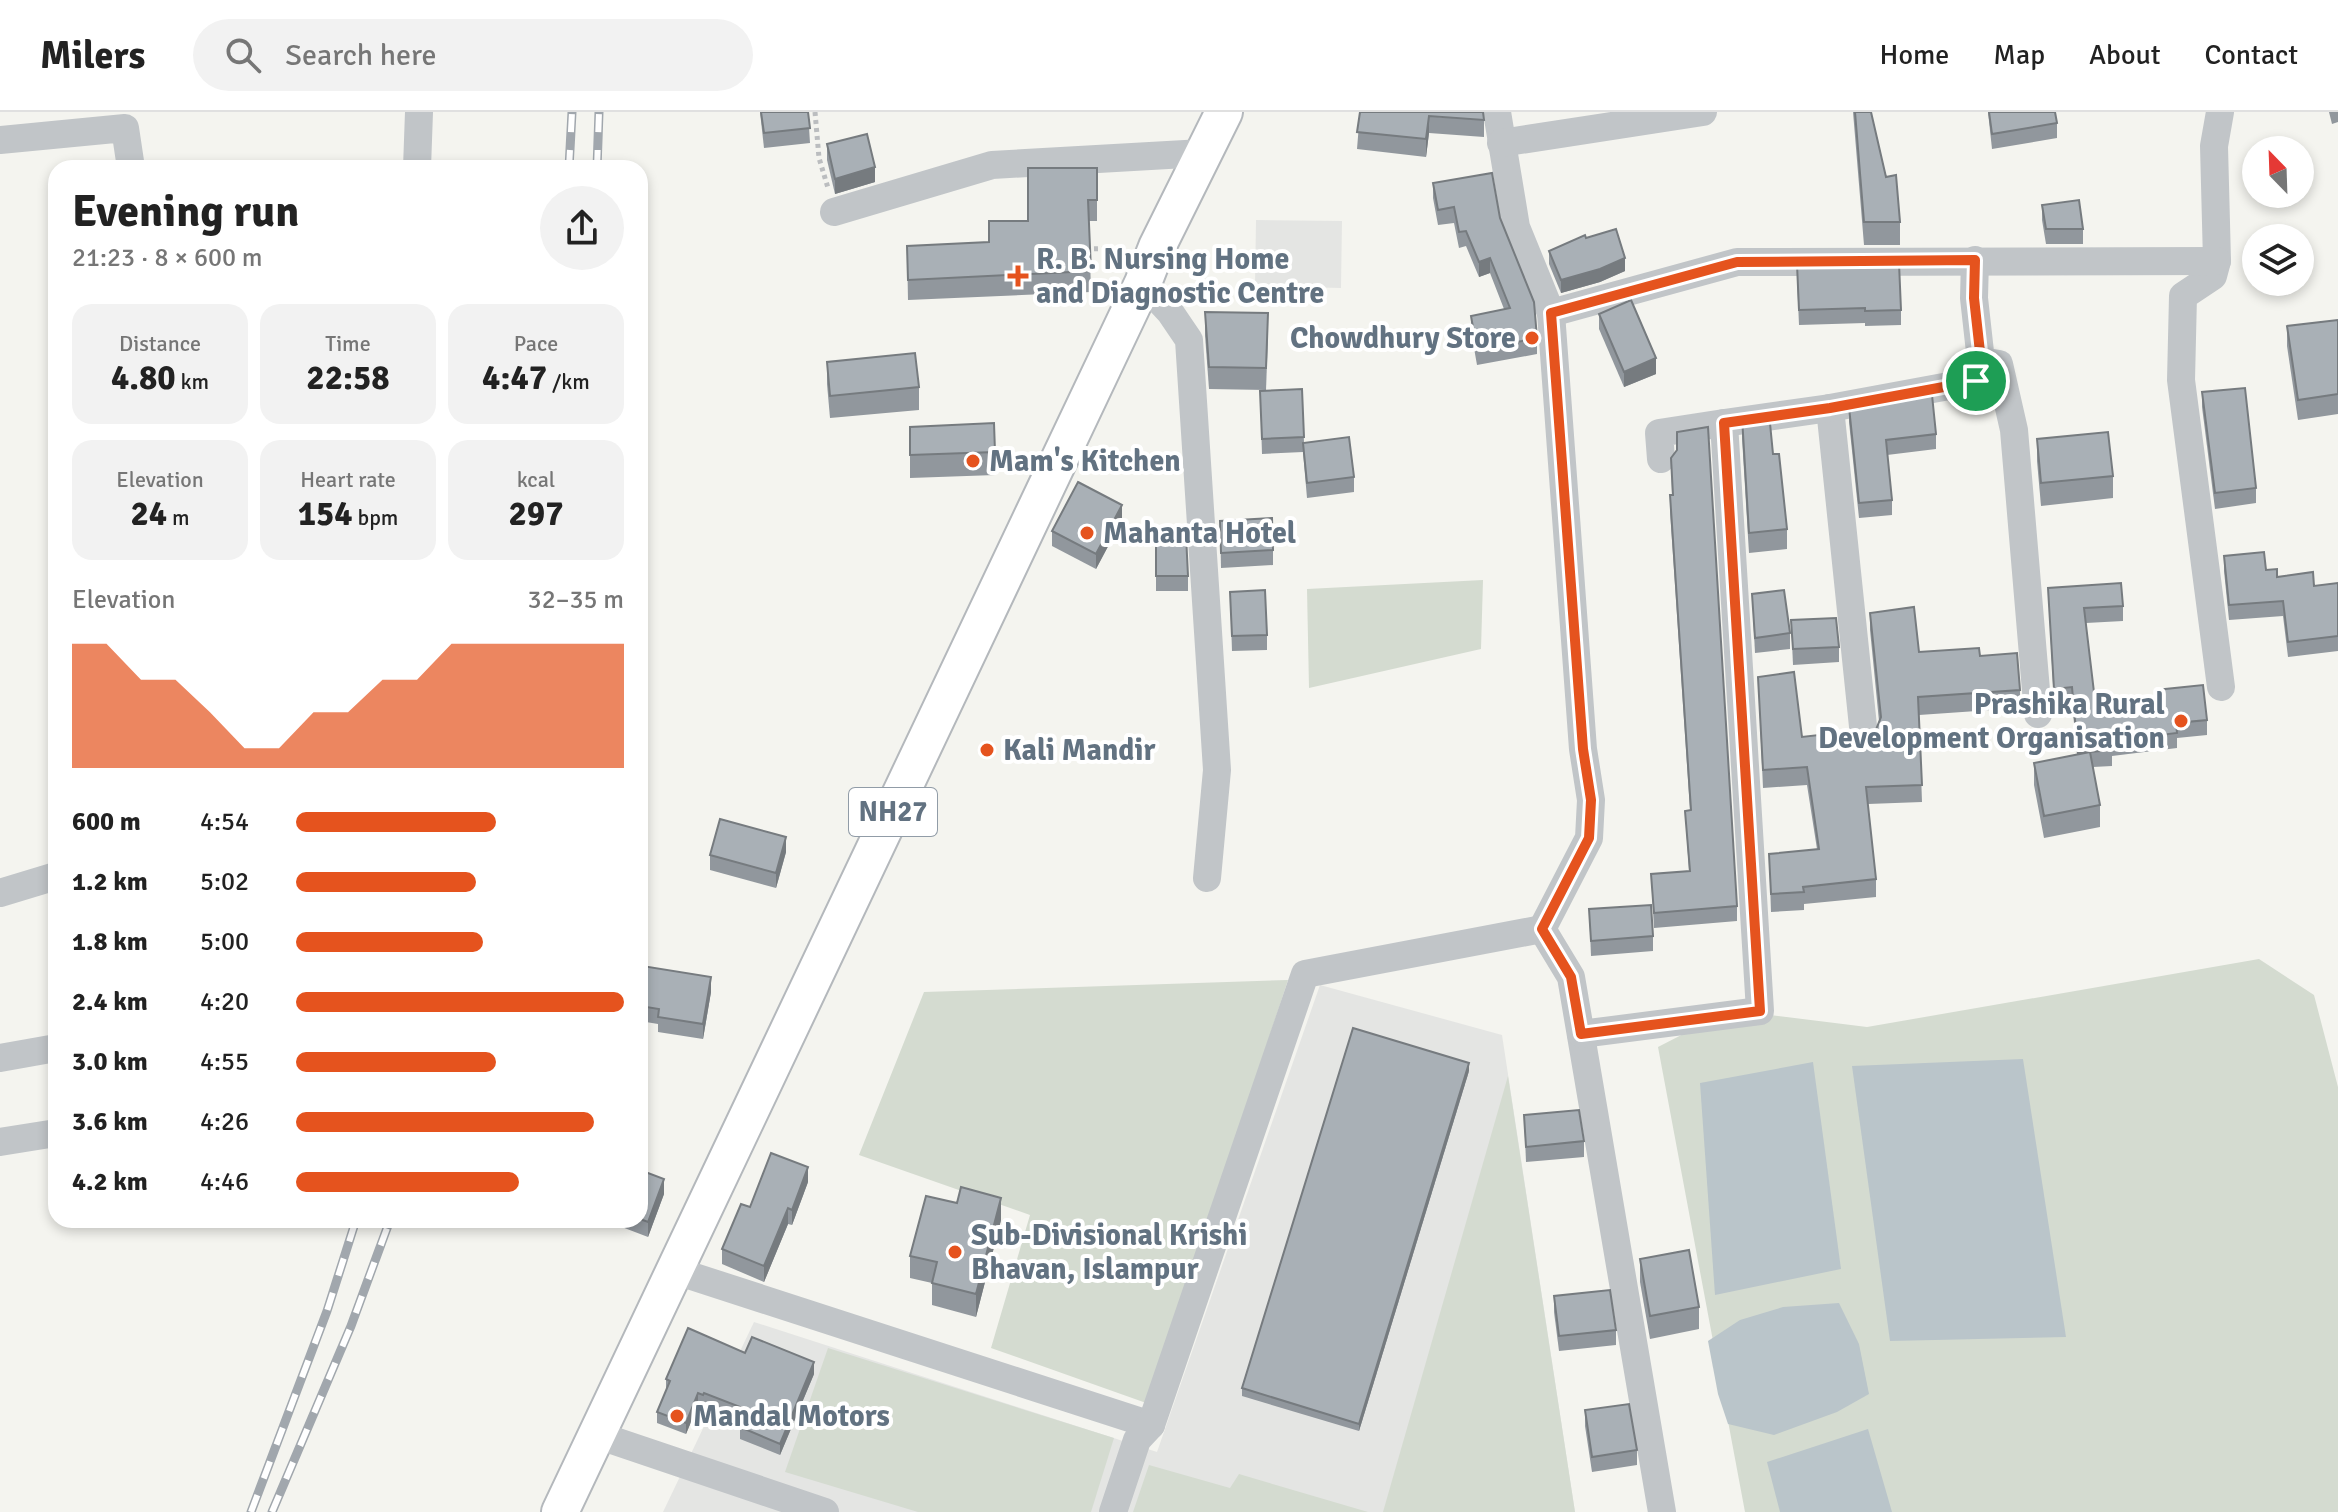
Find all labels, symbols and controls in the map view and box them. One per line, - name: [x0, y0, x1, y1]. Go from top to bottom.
- search box: [193, 19, 753, 91]
- text: Milers: [40, 32, 145, 79]
- icon: search: [221, 33, 265, 77]
- text: Search here: [285, 37, 437, 74]
- text: Home: [1880, 38, 1949, 72]
- text: Map: [1993, 38, 2045, 72]
- text: About: [2089, 38, 2161, 72]
- text: Contact: [2205, 38, 2298, 72]
- north arrow: [2242, 136, 2314, 208]
- map controls: [2242, 136, 2314, 296]
- text: Evening run: [72, 185, 299, 239]
- button: share: [540, 186, 624, 270]
- button: layers: [2242, 224, 2314, 296]
- place label: R. B. Nursing Home and Diagnostic Centre: [1036, 241, 1324, 312]
- text: 21:23 · 8 × 600 m: [72, 242, 263, 274]
- marker: R. B. Nursing Home and Diagnostic Centre: [1007, 265, 1029, 287]
- place label: Chowdhury Store: [1290, 320, 1516, 357]
- marker: Chowdhury Store: [1523, 329, 1541, 347]
- text: Distance: [119, 330, 201, 357]
- text: Time: [325, 330, 371, 357]
- text: Pace: [514, 330, 558, 357]
- pin: [1942, 347, 2010, 415]
- text: 4.80: [111, 357, 176, 399]
- text: 22:58: [306, 357, 390, 399]
- text: 4:47: [482, 357, 547, 399]
- icon: arrive: [1954, 359, 1998, 403]
- text: km: [176, 368, 209, 395]
- text: /km: [547, 368, 590, 395]
- place label: Mam's Kitchen: [989, 443, 1181, 480]
- marker: Mam's Kitchen: [964, 452, 982, 470]
- text: Elevation: [116, 466, 204, 493]
- text: Heart rate: [300, 466, 396, 493]
- text: kcal: [517, 466, 555, 493]
- text: 24: [130, 493, 167, 535]
- text: 154: [298, 493, 353, 535]
- text: 297: [508, 493, 564, 535]
- text: m: [167, 504, 190, 531]
- text: bpm: [353, 504, 398, 531]
- place label: Mahanta Hotel: [1103, 515, 1296, 552]
- marker: Mahanta Hotel: [1078, 524, 1096, 542]
- text: Elevation: [72, 584, 176, 616]
- text: 32–35 m: [528, 584, 624, 616]
- place label: Prashika Rural Development Organisation: [1818, 686, 2165, 757]
- marker: Prashika Rural Development Organisation: [2172, 712, 2190, 730]
- place label: Kali Mandir: [1003, 732, 1155, 769]
- marker: Kali Mandir: [978, 741, 996, 759]
- road number: NH27: [849, 788, 937, 836]
- text: 600 m: [72, 806, 141, 838]
- text: 4:54: [200, 806, 249, 838]
- text: 1.2 km: [72, 866, 148, 898]
- text: 5:02: [200, 866, 249, 898]
- text: 1.8 km: [72, 926, 148, 958]
- text: 5:00: [200, 926, 249, 958]
- text: 2.4 km: [72, 986, 148, 1018]
- text: 4:20: [200, 986, 249, 1018]
- text: 3.0 km: [72, 1046, 148, 1078]
- text: 4:55: [200, 1046, 249, 1078]
- text: 3.6 km: [72, 1106, 148, 1138]
- text: 4:26: [200, 1106, 249, 1138]
- text: 4.2 km: [72, 1166, 148, 1198]
- text: 4:46: [200, 1166, 249, 1198]
- place label: Sub-Divisional Krishi Bhavan, Islampur: [971, 1217, 1247, 1288]
- marker: Sub-Divisional Krishi Bhavan, Islampur: [946, 1243, 964, 1261]
- place label: Mandal Motors: [693, 1398, 890, 1435]
- marker: Mandal Motors: [668, 1407, 686, 1425]

